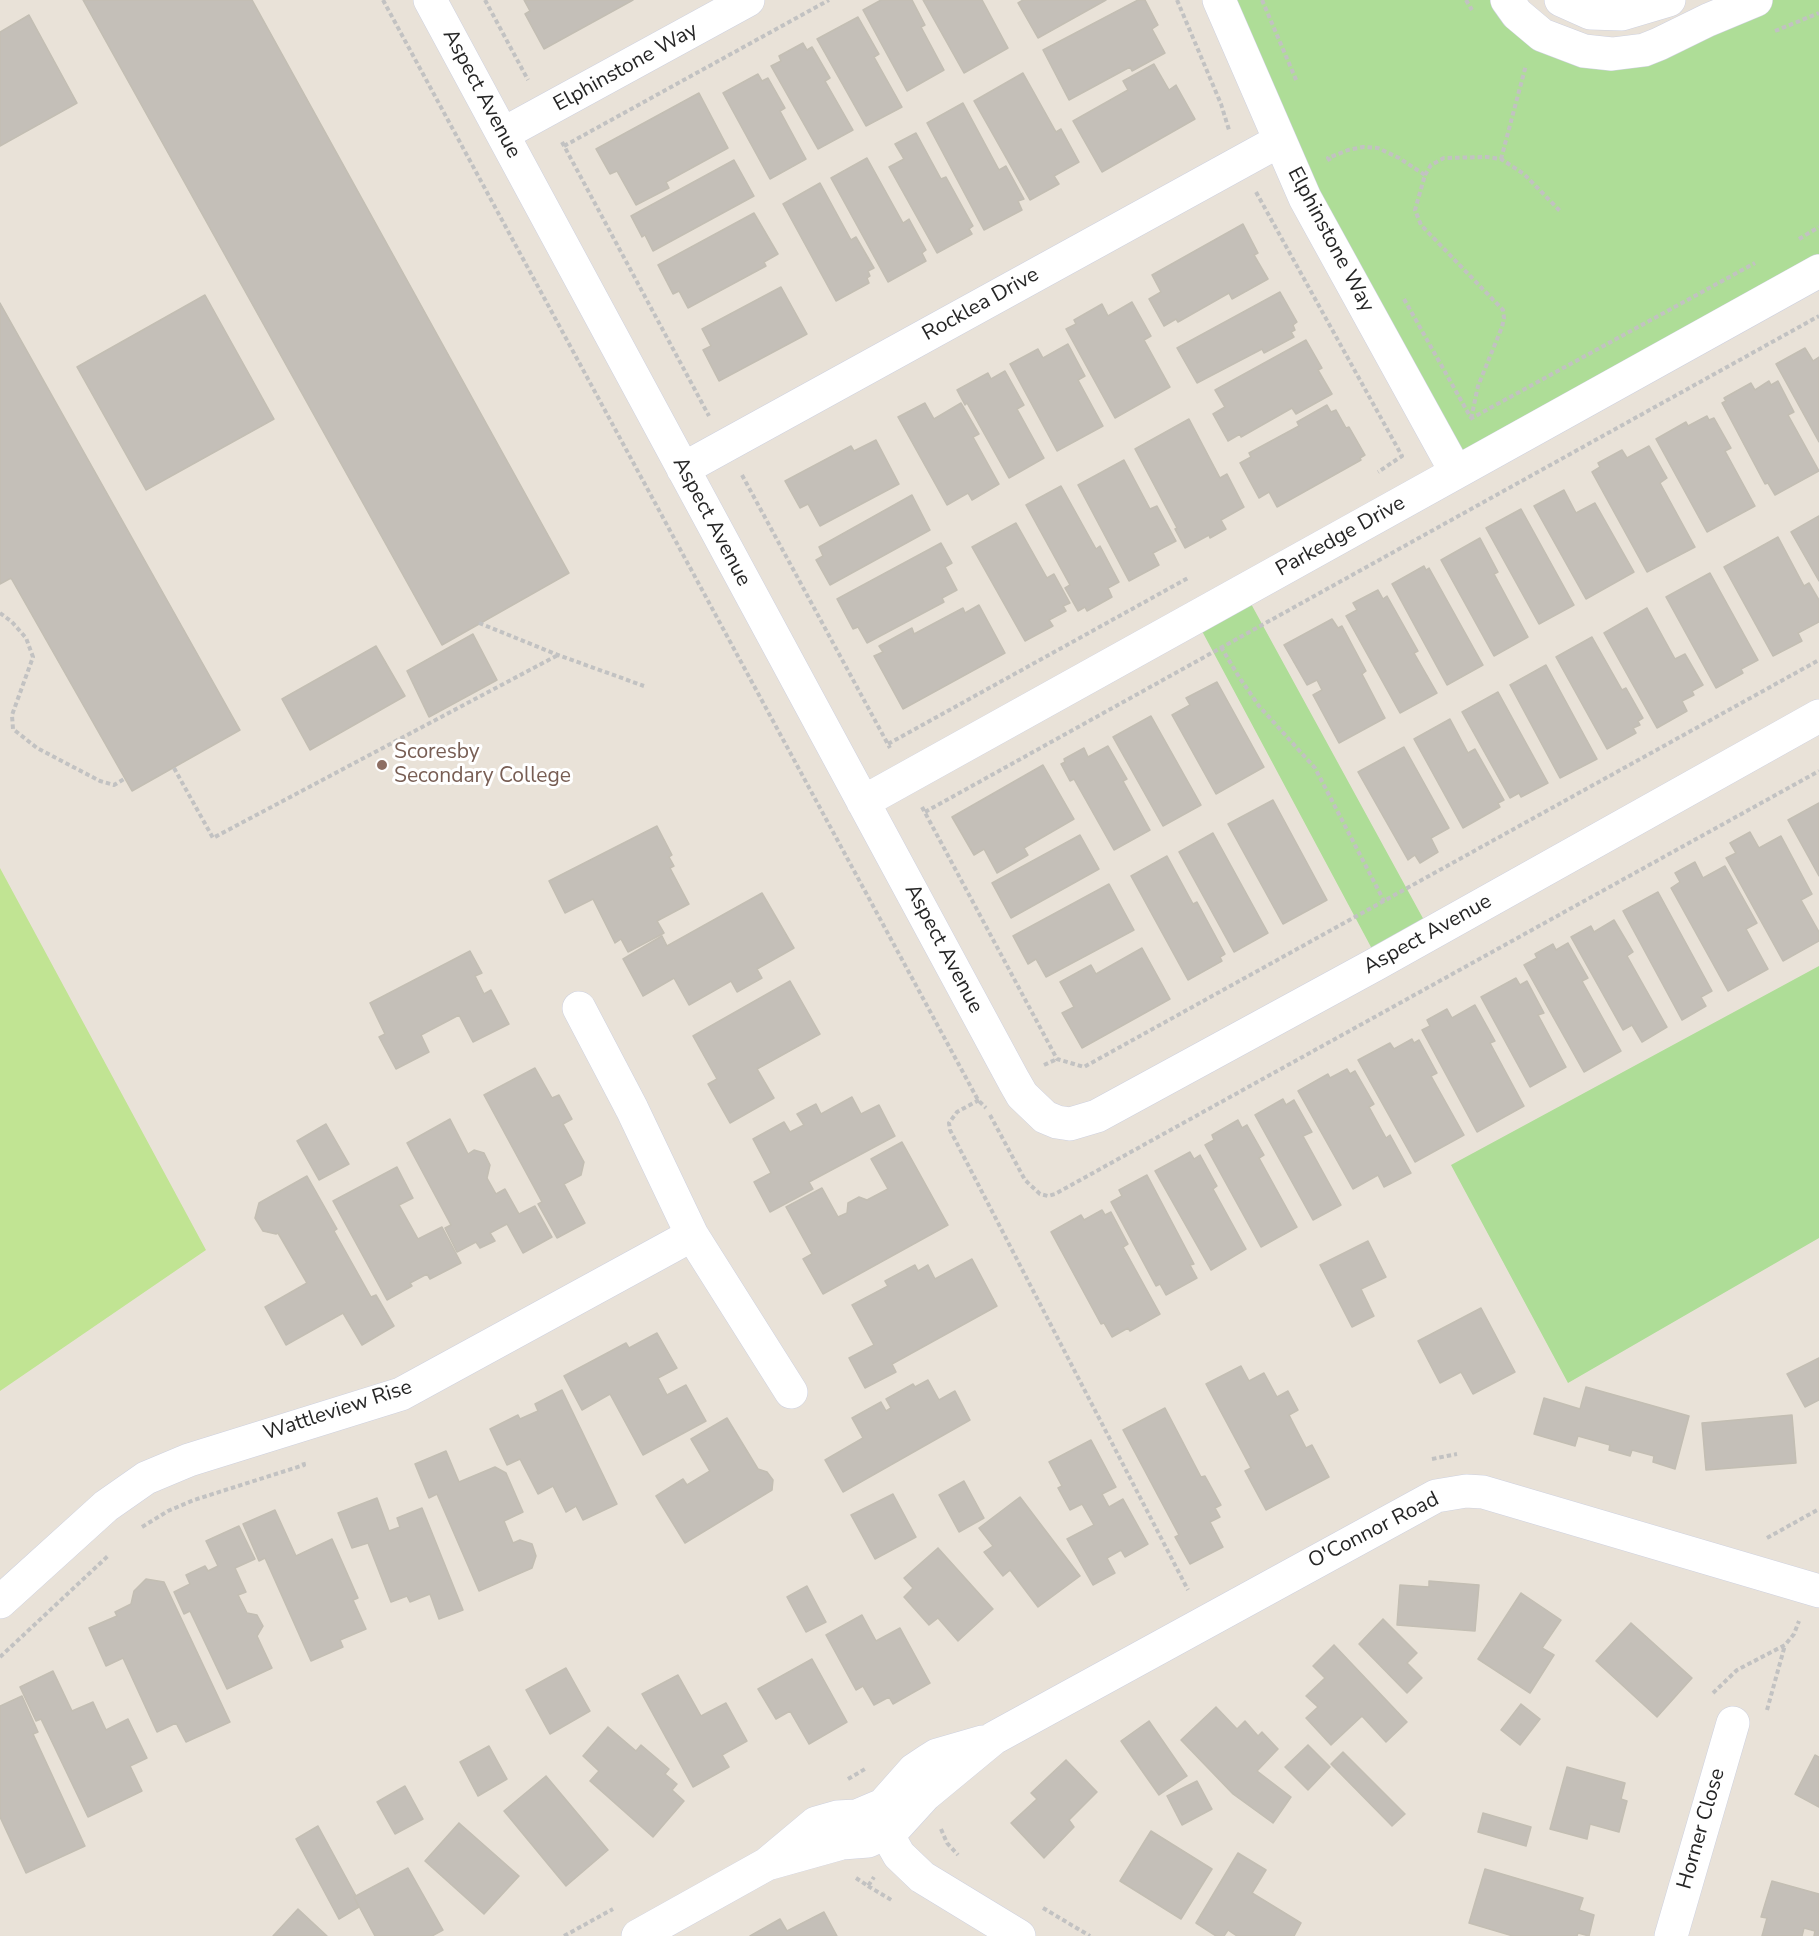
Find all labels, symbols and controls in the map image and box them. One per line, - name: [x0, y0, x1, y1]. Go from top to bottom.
- street label: Elphinstone Way: [550, 18, 702, 118]
- street label: Aspect Avenue: [436, 25, 526, 163]
- street label: Elphinstone Way: [1281, 163, 1379, 317]
- street label: Rocklea Drive: [918, 263, 1044, 347]
- street label: Aspect Avenue: [666, 453, 756, 591]
- street label: Parkedge Drive: [1272, 491, 1410, 583]
- place label: Scoresby Secondary College: [394, 740, 571, 790]
- marker: Scoresby Secondary College: [375, 758, 389, 772]
- street label: Aspect Avenue: [898, 880, 988, 1018]
- street label: Aspect Avenue: [1360, 889, 1496, 981]
- street label: Wattleview Rise: [261, 1375, 415, 1447]
- street label: O'Connor Road: [1305, 1487, 1443, 1575]
- street label: Horner Close: [1673, 1766, 1731, 1892]

